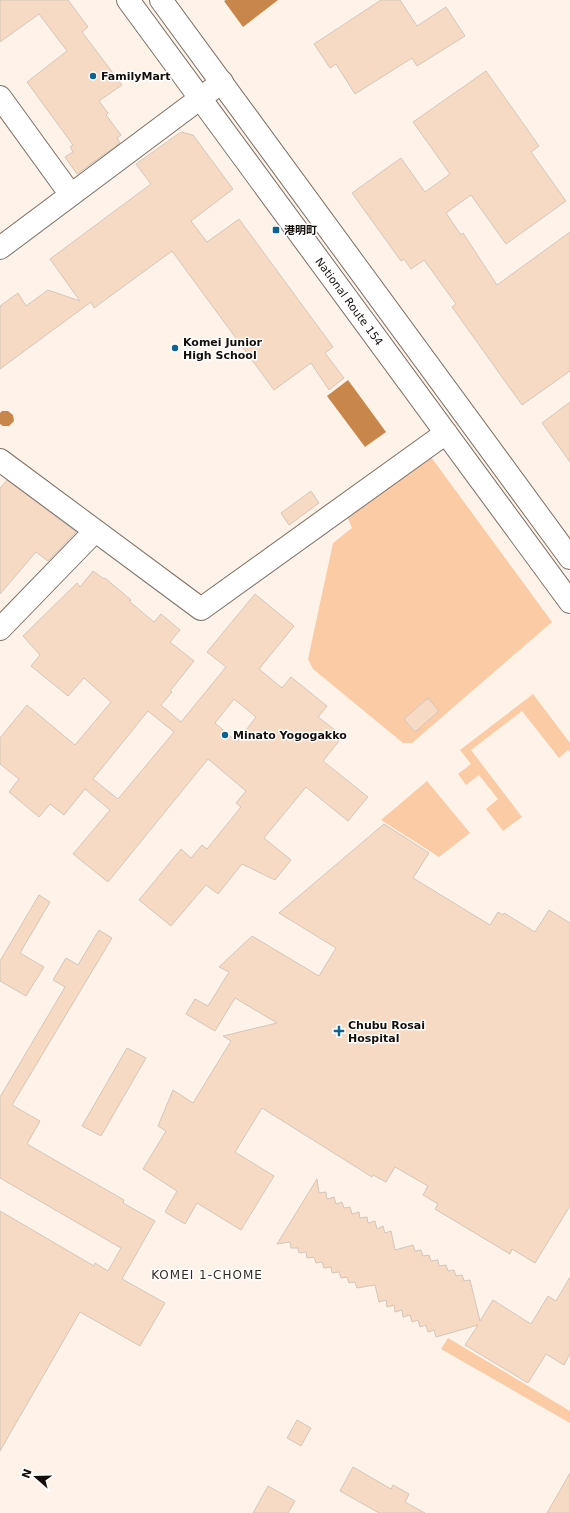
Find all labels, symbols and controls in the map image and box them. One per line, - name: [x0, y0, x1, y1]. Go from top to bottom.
- place label: FamilyMart: [101, 70, 171, 83]
- marker: FamilyMart: [88, 71, 98, 81]
- place label: 港明町: [284, 224, 317, 237]
- marker: 港明町: [271, 225, 281, 235]
- street label: National Route 154: [312, 255, 386, 348]
- place label: Komei Junior High School: [183, 336, 262, 362]
- marker: Komei Junior High School: [170, 343, 180, 353]
- place label: Minato Yogogakko: [233, 729, 347, 742]
- marker: Minato Yogogakko: [220, 730, 230, 740]
- place label: Chubu Rosai Hospital: [348, 1019, 425, 1045]
- marker: Chubu Rosai Hospital: [333, 1025, 345, 1037]
- district label: KOMEI 1-CHOME: [151, 1268, 263, 1282]
- north arrow: [16, 1457, 56, 1497]
- text: N: [19, 1467, 35, 1480]

